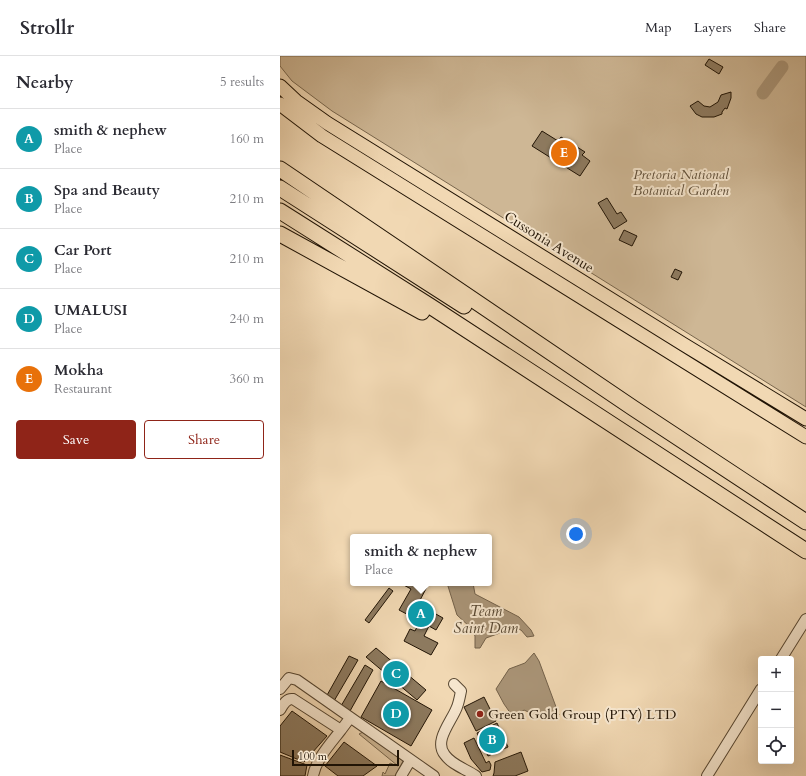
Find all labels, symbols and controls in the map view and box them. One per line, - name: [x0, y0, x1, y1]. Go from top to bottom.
- text: Strollr: [20, 15, 74, 41]
- text: Map: [645, 18, 672, 37]
- text: Layers: [694, 18, 732, 37]
- text: Share: [754, 18, 786, 37]
- text: Nearby: [16, 71, 73, 94]
- text: 5 results: [220, 73, 264, 91]
- text: smith & nephew: [54, 120, 167, 140]
- text: A: [24, 130, 34, 148]
- text: 160 m: [230, 130, 264, 148]
- pin: E: [551, 138, 577, 168]
- text: Place: [54, 140, 82, 158]
- park label: Pretoria National Botanical Garden: [633, 165, 730, 200]
- text: Spa and Beauty: [54, 180, 160, 200]
- text: B: [24, 190, 34, 208]
- text: 210 m: [230, 190, 264, 208]
- text: Place: [54, 200, 82, 218]
- street label: Cussonia Avenue: [501, 207, 597, 277]
- text: Car Port: [54, 240, 111, 260]
- text: C: [24, 250, 34, 268]
- text: 210 m: [230, 250, 264, 268]
- text: Place: [54, 260, 82, 278]
- text: UMALUSI: [54, 300, 128, 320]
- text: D: [23, 310, 35, 328]
- text: 240 m: [230, 310, 264, 328]
- text: Place: [54, 320, 82, 338]
- text: Mokha: [54, 360, 103, 380]
- text: E: [25, 370, 33, 388]
- text: 360 m: [230, 370, 264, 388]
- text: Restaurant: [54, 380, 112, 398]
- button: Save: [16, 420, 136, 459]
- button: Share: [144, 420, 264, 459]
- your location: [566, 524, 586, 544]
- popup: [350, 534, 492, 586]
- text: smith & nephew: [365, 541, 477, 561]
- text: Place: [365, 561, 393, 579]
- pin: A: [408, 599, 434, 629]
- water label: Team Saint Dam: [454, 601, 519, 638]
- map controls: [758, 656, 794, 764]
- button: +: [758, 656, 794, 692]
- pin: C: [383, 659, 409, 689]
- button: −: [758, 692, 794, 728]
- pin: D: [383, 699, 409, 729]
- place label: Green Gold Group (PTY) LTD: [488, 705, 676, 724]
- marker: Green Gold Group (PTY) LTD: [475, 709, 485, 719]
- pin: B: [479, 725, 505, 755]
- button: locate: [758, 728, 794, 764]
- scale bar: [292, 748, 399, 767]
- text: 100 m: [298, 749, 327, 764]

